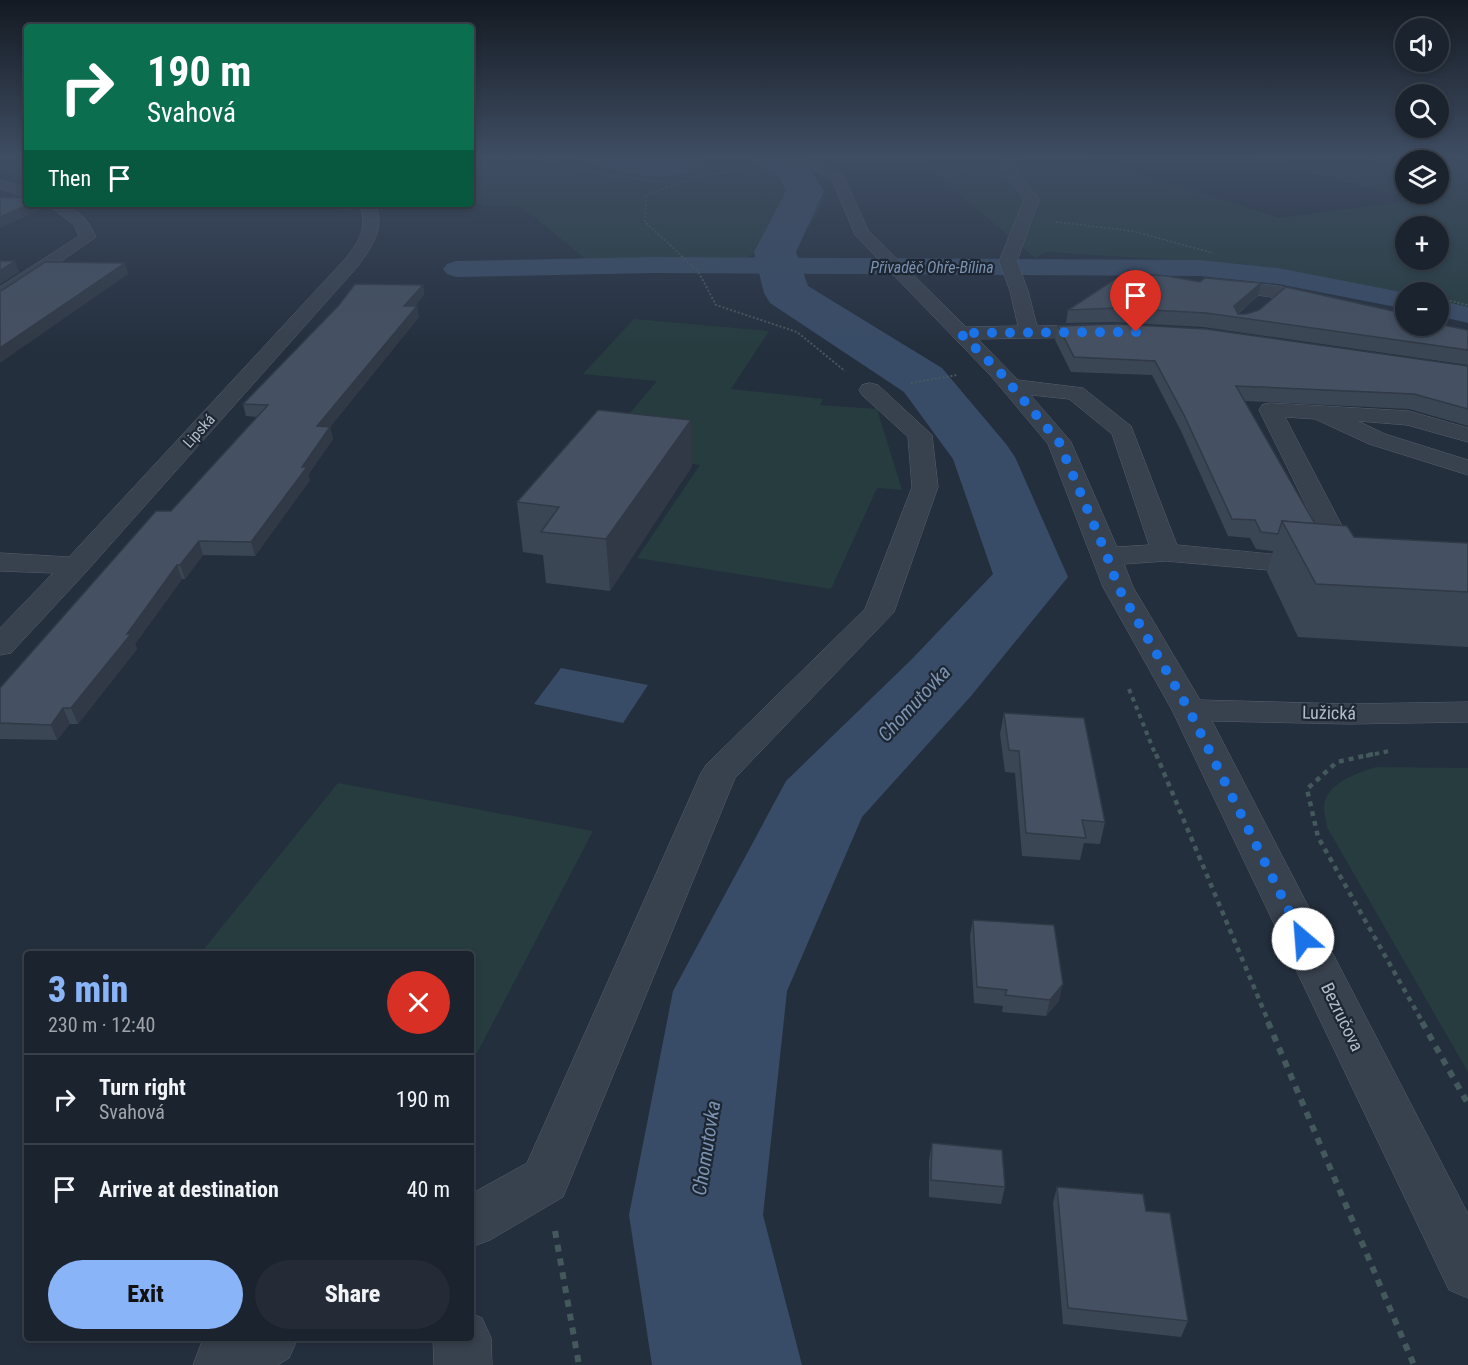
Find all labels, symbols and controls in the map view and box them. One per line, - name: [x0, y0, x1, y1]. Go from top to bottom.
- map controls: [1395, 18, 1449, 336]
- button: sound: [1395, 18, 1449, 72]
- text: 190 m: [147, 47, 252, 96]
- icon: right: [48, 48, 126, 126]
- button: search: [1395, 84, 1449, 138]
- text: Svahová: [147, 97, 236, 129]
- button: layers: [1395, 150, 1449, 204]
- icon: arrive: [103, 162, 136, 195]
- text: Then: [48, 166, 91, 191]
- button: +: [1395, 216, 1449, 270]
- water label: Přivaděč Ohře-Bílina: [870, 258, 994, 277]
- pin: [1110, 270, 1161, 332]
- icon: arrive: [1119, 279, 1152, 312]
- button: −: [1395, 282, 1449, 336]
- street label: Lipská: [179, 411, 219, 451]
- water label: Chomutovka: [873, 660, 955, 746]
- street label: Lužická: [1302, 702, 1356, 723]
- position arrow: [1271, 907, 1335, 971]
- text: 3 min: [48, 969, 128, 1011]
- button: close: [387, 971, 450, 1034]
- street label: Bezručova: [1317, 979, 1368, 1055]
- text: 230 m · 12:40: [48, 1013, 155, 1037]
- text: Turn right: [99, 1075, 186, 1100]
- icon: right: [48, 1083, 81, 1116]
- text: 190 m: [396, 1087, 450, 1112]
- water label: Chomutovka: [687, 1099, 725, 1197]
- text: Svahová: [99, 1100, 165, 1124]
- icon: arrive: [48, 1173, 81, 1206]
- text: Arrive at destination: [99, 1177, 279, 1202]
- text: 40 m: [407, 1177, 450, 1202]
- button: Exit: [48, 1260, 243, 1329]
- button: Share: [255, 1260, 450, 1329]

